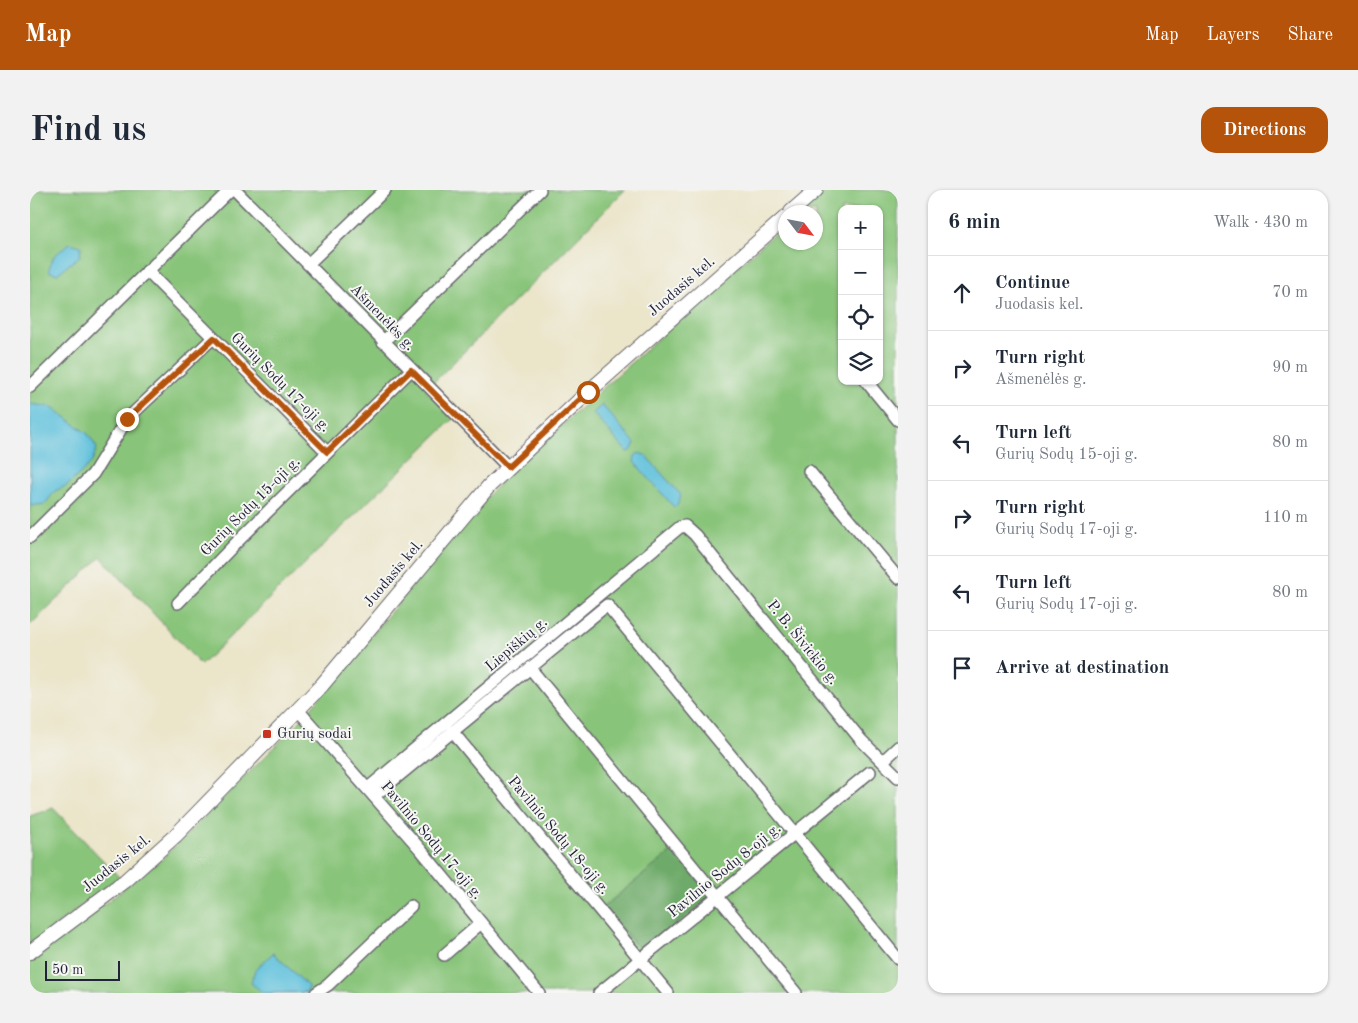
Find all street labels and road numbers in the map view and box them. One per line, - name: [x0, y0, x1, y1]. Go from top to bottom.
- street label: Juodasis kel.: [646, 254, 718, 320]
- street label: Ašmenėlės g.: [347, 282, 417, 354]
- street label: Gurių Sodų 17-oji g.: [227, 330, 333, 436]
- street label: Gurių Sodų 15-oji g.: [198, 454, 304, 560]
- street label: Juodasis kel.: [362, 537, 426, 611]
- street label: P. B. Šivickio g.: [764, 596, 843, 688]
- street label: Liepiškių g.: [483, 615, 551, 675]
- street label: Pavilnio Sodų 18-oji g.: [504, 774, 612, 898]
- street label: Pavilnio Sodų 17-oji g.: [377, 779, 485, 903]
- street label: Pavilnio Sodų 8-oji g.: [666, 821, 784, 921]
- street label: Juodasis kel.: [80, 832, 154, 896]

